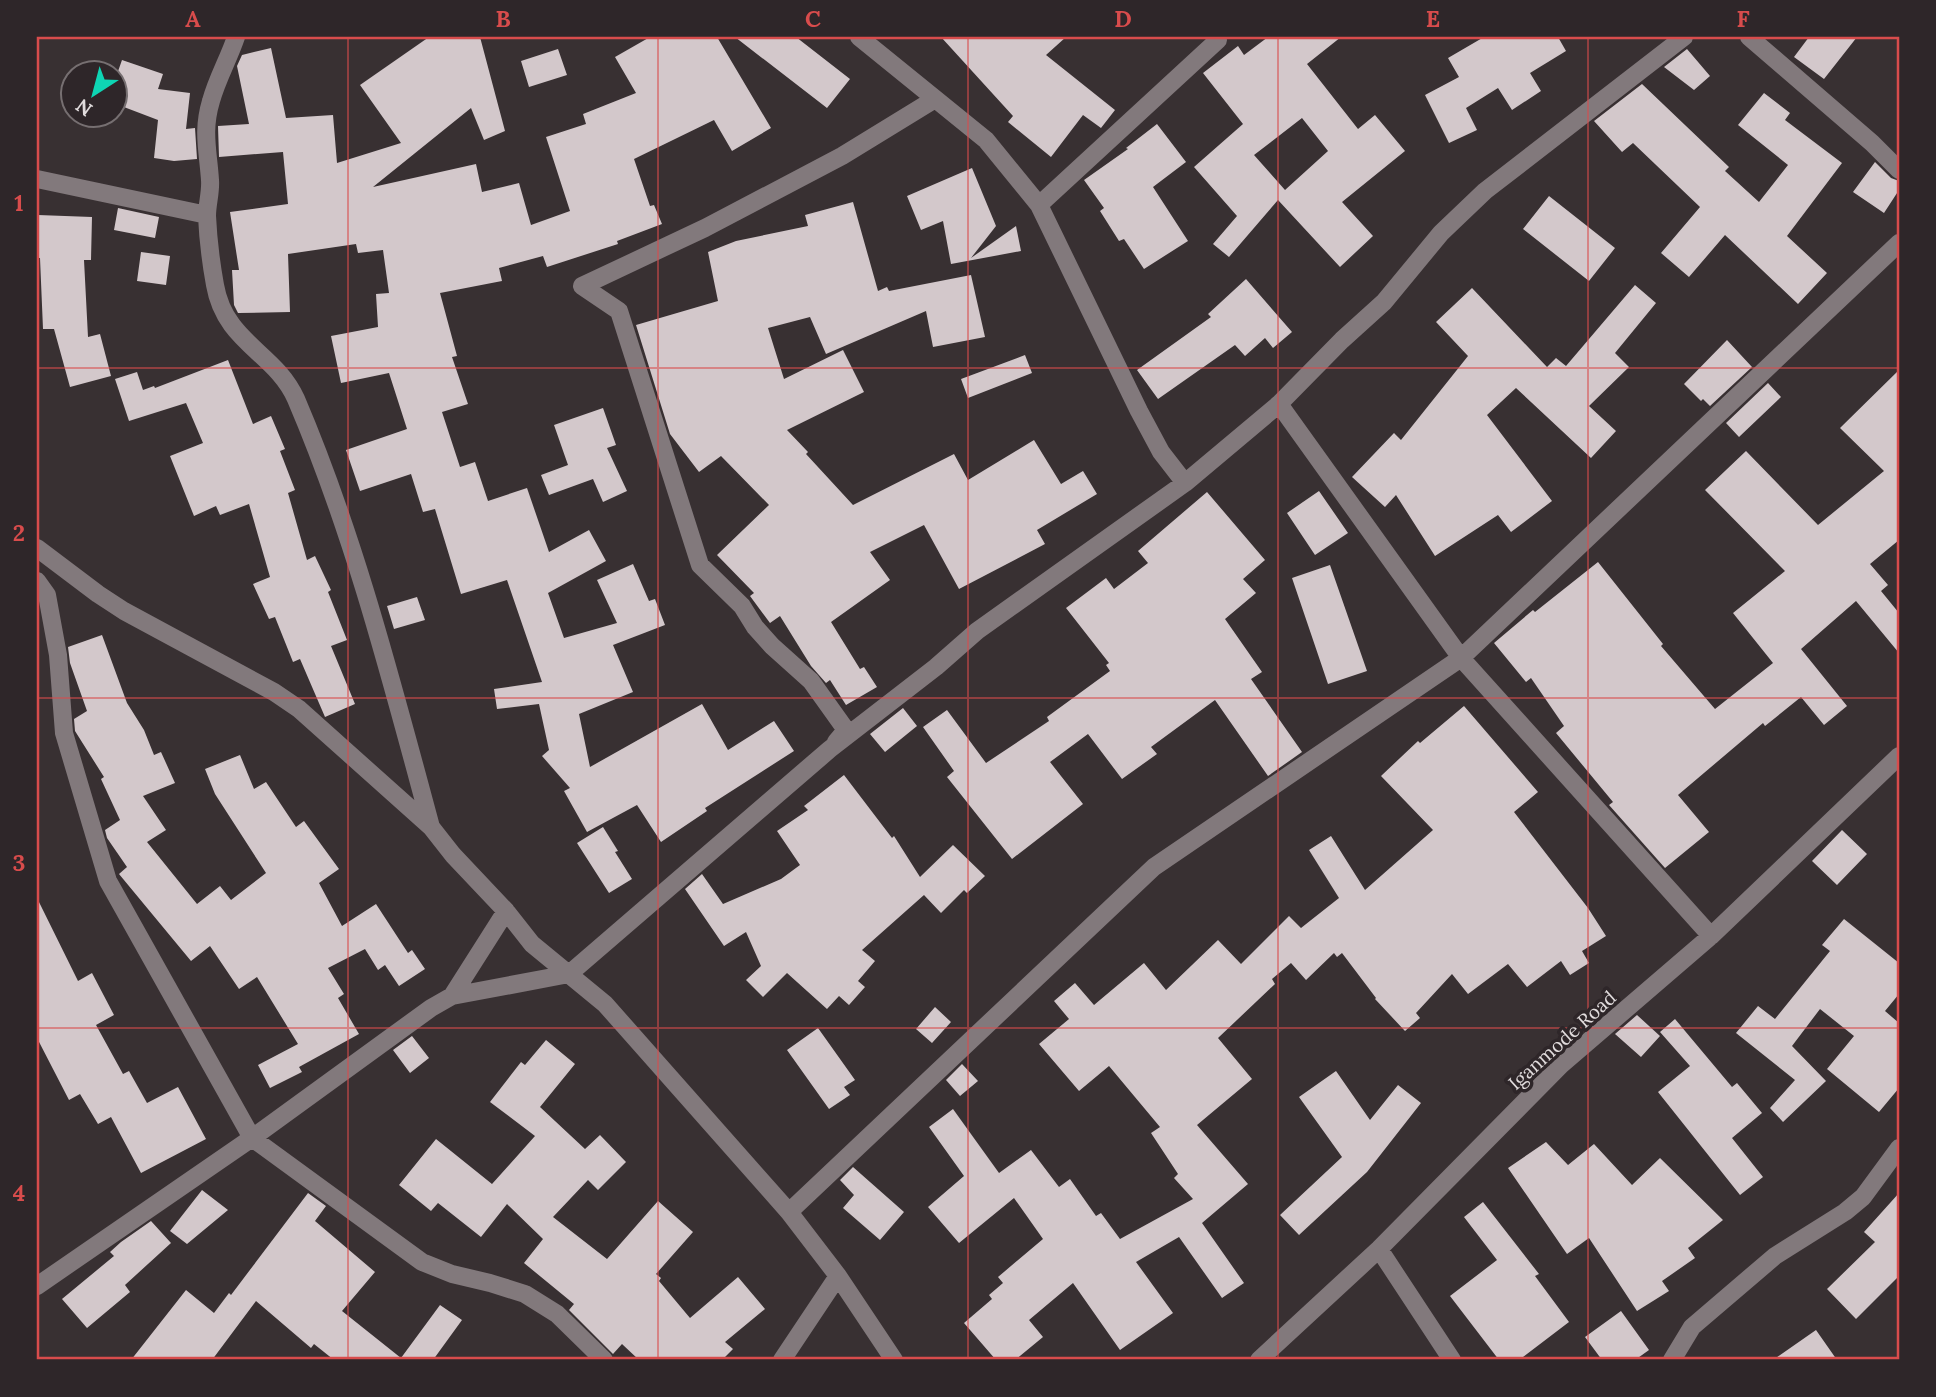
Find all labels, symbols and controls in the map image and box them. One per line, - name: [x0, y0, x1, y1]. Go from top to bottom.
- text: A: [185, 4, 201, 33]
- text: B: [495, 4, 511, 33]
- text: C: [805, 4, 821, 33]
- text: D: [1114, 4, 1132, 33]
- text: E: [1426, 4, 1440, 33]
- text: F: [1736, 4, 1750, 33]
- north arrow: [60, 60, 130, 130]
- text: N: [71, 94, 97, 122]
- text: 1: [14, 188, 24, 217]
- text: 2: [13, 518, 25, 547]
- text: 3: [13, 848, 25, 877]
- street label: Iganmode Road: [1503, 985, 1621, 1095]
- text: 4: [13, 1178, 25, 1207]

